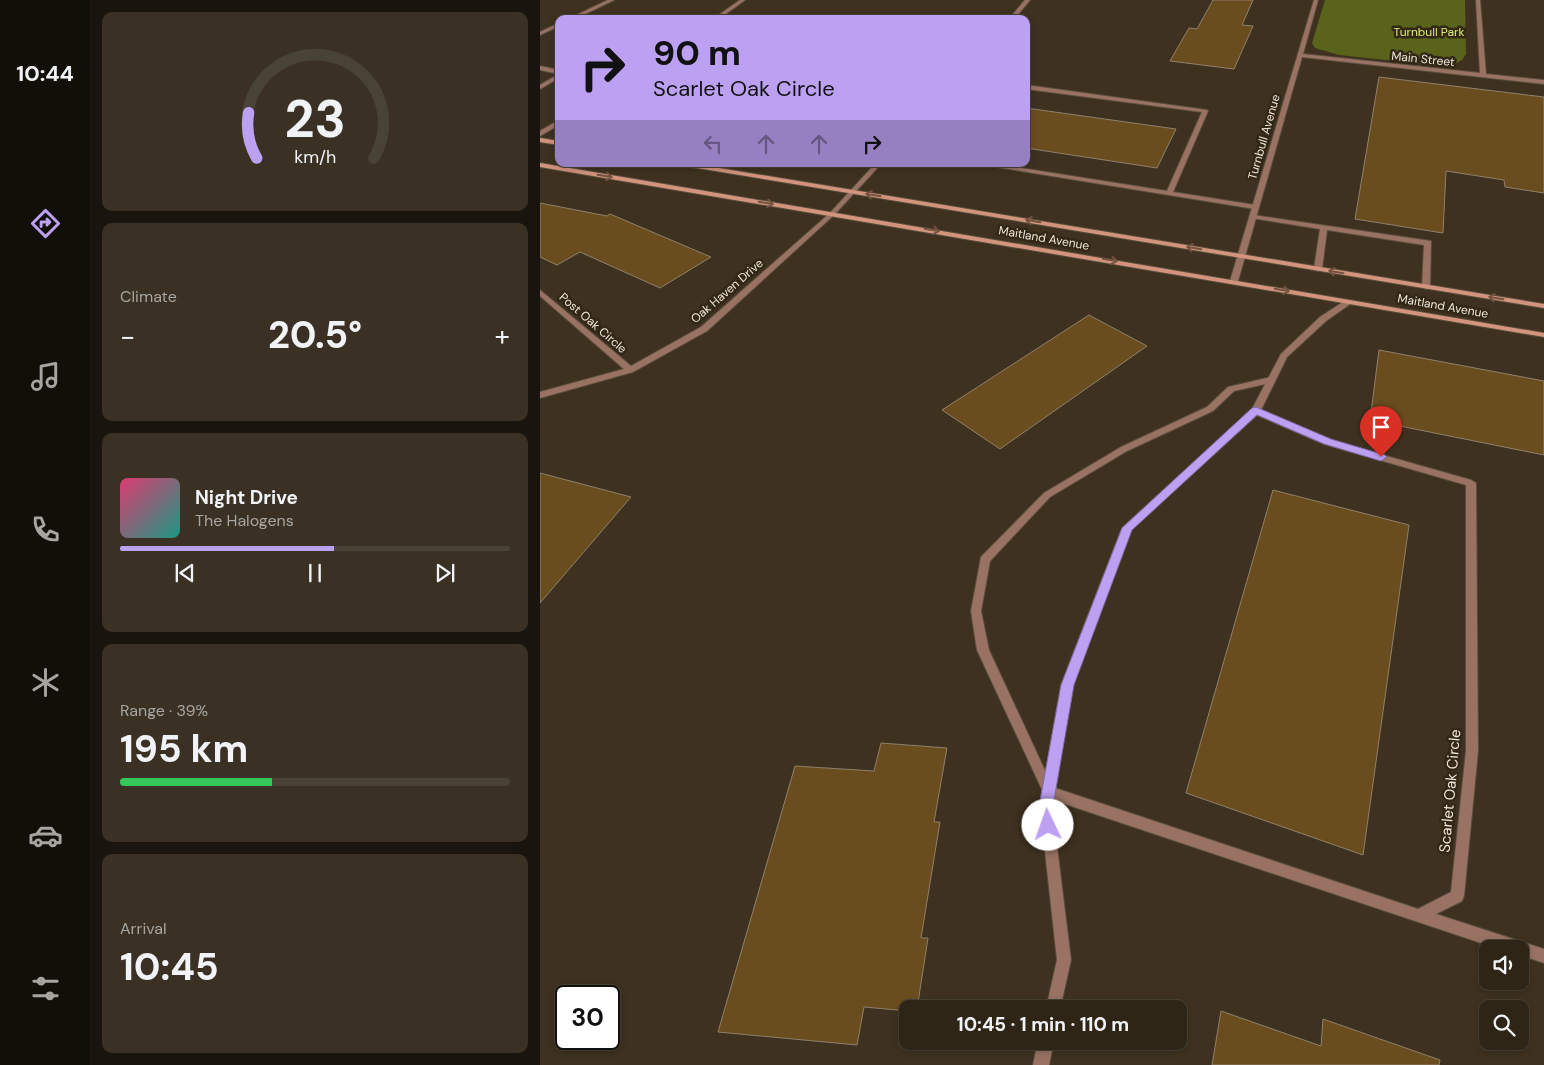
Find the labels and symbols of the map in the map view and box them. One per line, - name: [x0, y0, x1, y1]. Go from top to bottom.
- park label: Turnbull Park: [1394, 24, 1464, 40]
- street label: Main Street: [1391, 48, 1456, 70]
- street label: Turnbull Avenue: [1244, 92, 1284, 182]
- one-way arrow: [597, 171, 613, 181]
- one-way arrow: [865, 189, 881, 199]
- one-way arrow: [757, 198, 773, 208]
- one-way arrow: [1026, 216, 1042, 226]
- street label: Maitland Avenue: [997, 222, 1091, 254]
- one-way arrow: [924, 226, 940, 236]
- one-way arrow: [1186, 243, 1202, 253]
- street label: Oak Haven Drive: [687, 255, 767, 327]
- one-way arrow: [1101, 256, 1117, 266]
- one-way arrow: [1328, 266, 1344, 276]
- one-way arrow: [1274, 285, 1290, 295]
- street label: Post Oak Circle: [556, 289, 630, 357]
- street label: Maitland Avenue: [1396, 290, 1490, 322]
- one-way arrow: [1488, 293, 1504, 303]
- pin: [1360, 406, 1402, 457]
- street label: Scarlet Oak Circle: [1435, 728, 1465, 854]
- position arrow: [1021, 798, 1073, 850]
- speed limit sign: 30: [555, 985, 620, 1050]

